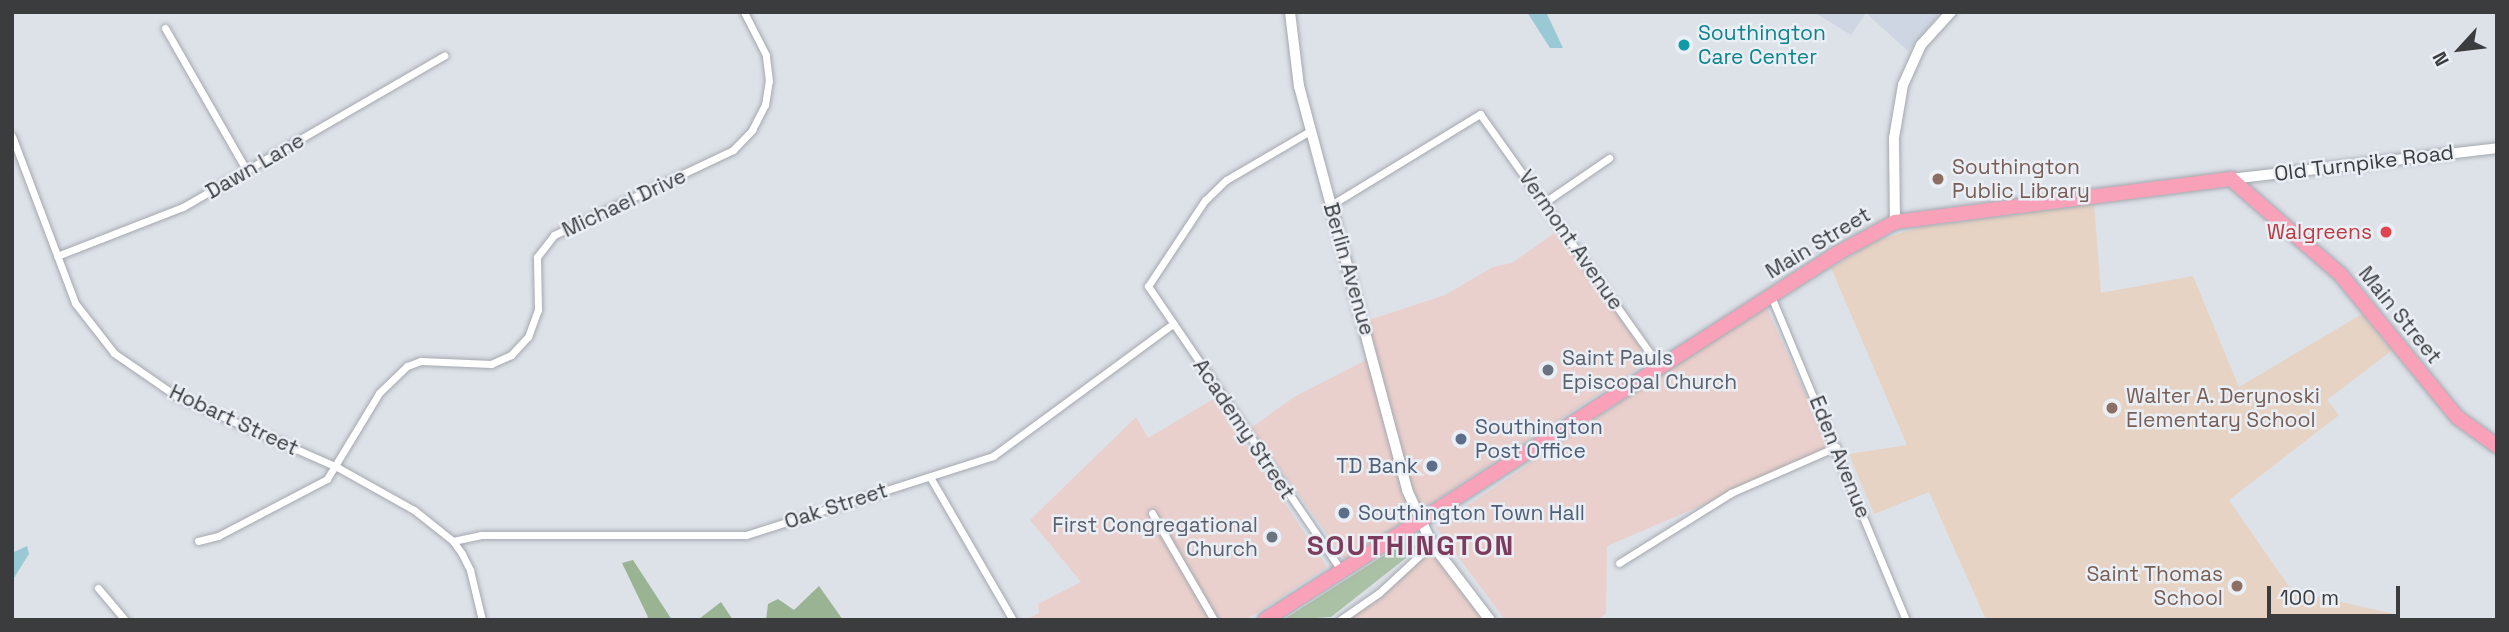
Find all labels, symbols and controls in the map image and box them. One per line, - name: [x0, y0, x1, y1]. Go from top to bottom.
- north arrow: [2425, 14, 2495, 84]
- place label: Southington Care Center: [1698, 20, 1826, 70]
- marker: Southington Care Center: [1676, 37, 1692, 53]
- text: N: [2427, 47, 2455, 70]
- street label: Dawn Lane: [201, 128, 309, 204]
- street label: Old Turnpike Road: [2273, 139, 2455, 187]
- place label: Southington Public Library: [1952, 154, 2090, 204]
- street label: Michael Drive: [558, 163, 690, 243]
- street label: Vermont Avenue: [1513, 165, 1629, 315]
- marker: Southington Public Library: [1930, 171, 1946, 187]
- street label: Berlin Avenue: [1318, 200, 1380, 338]
- street label: Main Street: [1761, 202, 1875, 284]
- place label: Walgreens: [2267, 219, 2372, 245]
- marker: Walgreens: [2378, 224, 2394, 240]
- street label: Main Street: [2353, 261, 2447, 369]
- place label: Saint Pauls Episcopal Church: [1562, 345, 1737, 395]
- street label: Academy Street: [1188, 354, 1300, 504]
- marker: Saint Pauls Episcopal Church: [1540, 362, 1556, 378]
- street label: Hobart Street: [165, 379, 303, 461]
- place label: Walter A. Derynoski Elementary School: [2126, 383, 2321, 433]
- street label: Eden Avenue: [1804, 392, 1876, 522]
- marker: Walter A. Derynoski Elementary School: [2104, 400, 2120, 416]
- place label: Southington Post Office: [1475, 414, 1603, 464]
- marker: Southington Post Office: [1453, 431, 1469, 447]
- place label: TD Bank: [1336, 453, 1418, 479]
- marker: TD Bank: [1424, 458, 1440, 474]
- street label: Oak Street: [781, 477, 891, 535]
- place label: Southington Town Hall: [1358, 500, 1586, 526]
- marker: Southington Town Hall: [1336, 505, 1352, 521]
- place label: First Congregational Church: [1052, 512, 1258, 562]
- district label: SOUTHINGTON: [1308, 528, 1514, 562]
- marker: First Congregational Church: [1264, 529, 1280, 545]
- place label: Saint Thomas School: [2086, 561, 2223, 611]
- scale bar: [2271, 572, 2404, 616]
- marker: Saint Thomas School: [2229, 578, 2245, 594]
- text: 100 m: [2280, 584, 2339, 611]

